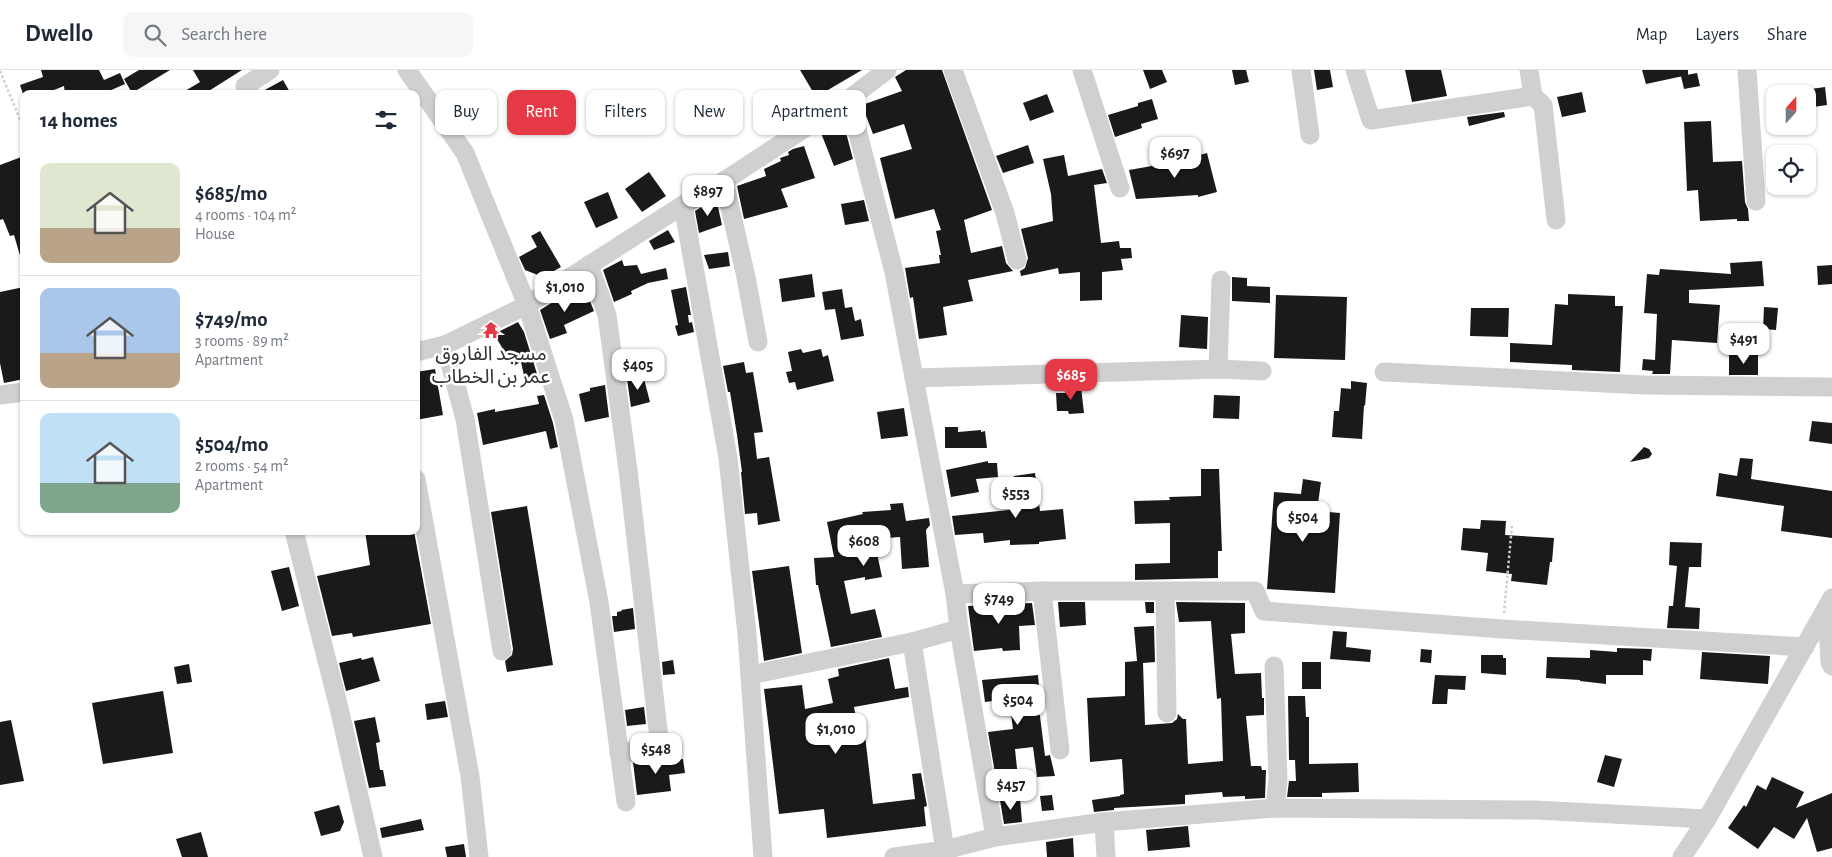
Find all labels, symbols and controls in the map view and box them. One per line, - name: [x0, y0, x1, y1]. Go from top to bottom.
- search box: [123, 12, 473, 57]
- icon: search: [141, 21, 169, 49]
- text: Dwello: [25, 22, 93, 46]
- text: Search here: [181, 25, 267, 44]
- text: Map: [1636, 26, 1667, 44]
- text: Layers: [1695, 26, 1739, 44]
- text: Share: [1767, 26, 1807, 44]
- north arrow: [1766, 85, 1816, 135]
- map controls: [1766, 85, 1816, 195]
- chip: Buy: [435, 90, 497, 135]
- chip: Rent: [507, 90, 576, 135]
- chip: Filters: [586, 90, 665, 135]
- chip: New: [675, 90, 743, 135]
- chip: Apartment: [753, 90, 866, 135]
- icon: filters: [372, 106, 400, 134]
- text: 14 homes: [40, 110, 118, 131]
- pin: $697: [1145, 136, 1205, 179]
- text: $697: [1160, 145, 1190, 161]
- button: locate: [1766, 145, 1816, 195]
- pin: $897: [678, 174, 738, 217]
- icon: home: [80, 183, 140, 243]
- text: $685/mo: [195, 183, 267, 204]
- text: $897: [693, 183, 723, 199]
- text: 4 rooms · 104 m²: [195, 207, 296, 223]
- text: House: [195, 226, 235, 242]
- pin: $1,010: [524, 270, 606, 313]
- text: $1,010: [545, 279, 585, 295]
- icon: home: [80, 308, 140, 368]
- text: $749/mo: [195, 309, 268, 330]
- temple icon: مسجد الفاروق عمر بن الخطاب: [481, 320, 501, 340]
- pin: $491: [1714, 322, 1774, 365]
- text: $491: [1730, 331, 1758, 347]
- text: 3 rooms · 89 m²: [195, 333, 289, 349]
- place label: مسجد الفاروق عمر بن الخطاب: [432, 344, 550, 388]
- pin: $405: [608, 348, 668, 391]
- text: Apartment: [195, 352, 263, 368]
- text: $405: [623, 357, 653, 373]
- pin: $685: [1041, 358, 1101, 401]
- text: $685: [1056, 367, 1086, 383]
- icon: home: [80, 433, 140, 493]
- text: $504/mo: [195, 434, 268, 455]
- text: 2 rooms · 54 m²: [195, 458, 289, 474]
- pin: $553: [986, 476, 1046, 519]
- text: Apartment: [195, 477, 263, 493]
- text: $553: [1002, 485, 1030, 501]
- pin: $504: [1273, 500, 1333, 543]
- text: $504: [1288, 509, 1318, 525]
- pin: $608: [834, 524, 894, 567]
- text: $608: [848, 533, 880, 549]
- pin: $749: [969, 582, 1029, 625]
- text: $749: [984, 591, 1014, 607]
- pin: $504: [988, 684, 1048, 726]
- text: $504: [1003, 692, 1033, 708]
- pin: $1,010: [795, 712, 877, 755]
- text: $1,010: [816, 721, 856, 737]
- pin: $548: [626, 732, 686, 775]
- text: $548: [641, 741, 671, 757]
- pin: $457: [981, 768, 1041, 811]
- text: $457: [996, 777, 1026, 793]

